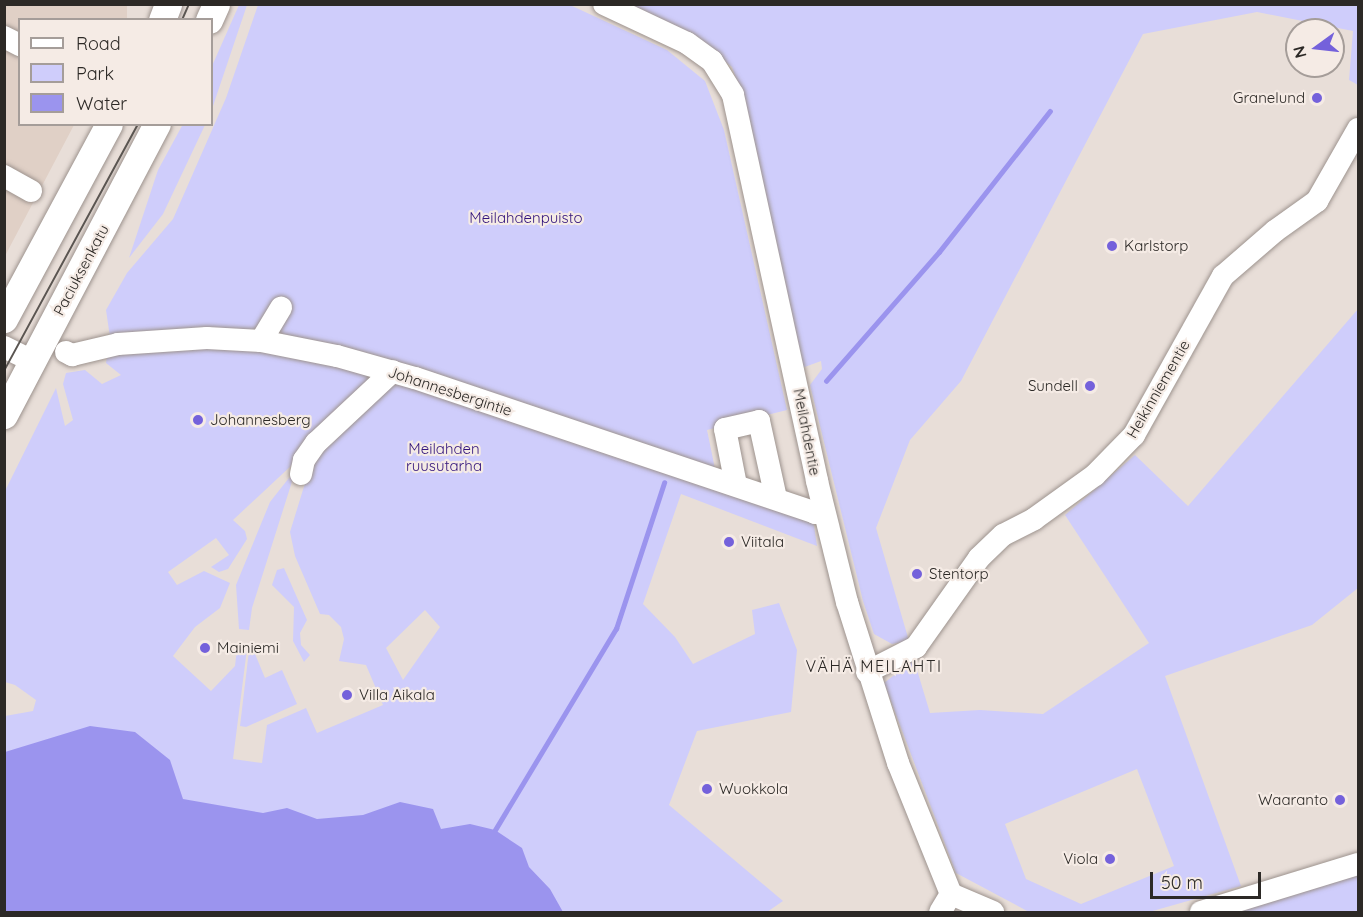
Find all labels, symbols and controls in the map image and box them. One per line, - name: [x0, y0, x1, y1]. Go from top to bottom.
- legend: [18, 18, 213, 126]
- north arrow: [1285, 18, 1345, 78]
- text: Road: [76, 32, 121, 55]
- text: N: [1288, 44, 1311, 60]
- text: Park: [76, 62, 114, 85]
- place label: Granelund: [1233, 89, 1305, 107]
- marker: Granelund: [1310, 91, 1324, 105]
- text: Water: [76, 92, 127, 115]
- park label: Meilahdenpuisto: [469, 209, 583, 227]
- street label: Paciuksenkatu: [50, 222, 112, 318]
- place label: Karlstorp: [1124, 237, 1188, 255]
- marker: Karlstorp: [1105, 239, 1119, 253]
- street label: Heikinniementie: [1123, 337, 1193, 441]
- street label: Johannesbergintie: [386, 362, 514, 420]
- place label: Sundell: [1028, 377, 1078, 395]
- marker: Sundell: [1083, 379, 1097, 393]
- street label: Meilahdentie: [790, 387, 824, 477]
- place label: Johannesberg: [210, 411, 311, 429]
- marker: Johannesberg: [191, 413, 205, 427]
- park label: Meilahden ruusutarha: [406, 439, 482, 474]
- place label: Viitala: [741, 533, 784, 551]
- marker: Viitala: [722, 535, 736, 549]
- place label: Stentorp: [929, 565, 989, 583]
- marker: Stentorp: [910, 567, 924, 581]
- place label: Mainiemi: [217, 639, 279, 657]
- marker: Mainiemi: [198, 641, 212, 655]
- district label: VÄHÄ MEILAHTI: [805, 656, 943, 676]
- place label: Villa Aikala: [359, 686, 435, 704]
- marker: Villa Aikala: [340, 688, 354, 702]
- place label: Wuokkola: [719, 780, 788, 798]
- marker: Wuokkola: [700, 782, 714, 796]
- place label: Waaranto: [1258, 791, 1328, 809]
- marker: Waaranto: [1333, 793, 1347, 807]
- place label: Viola: [1063, 850, 1098, 868]
- marker: Viola: [1103, 852, 1117, 866]
- scale bar: [1153, 860, 1264, 898]
- text: 50 m: [1161, 871, 1203, 894]

